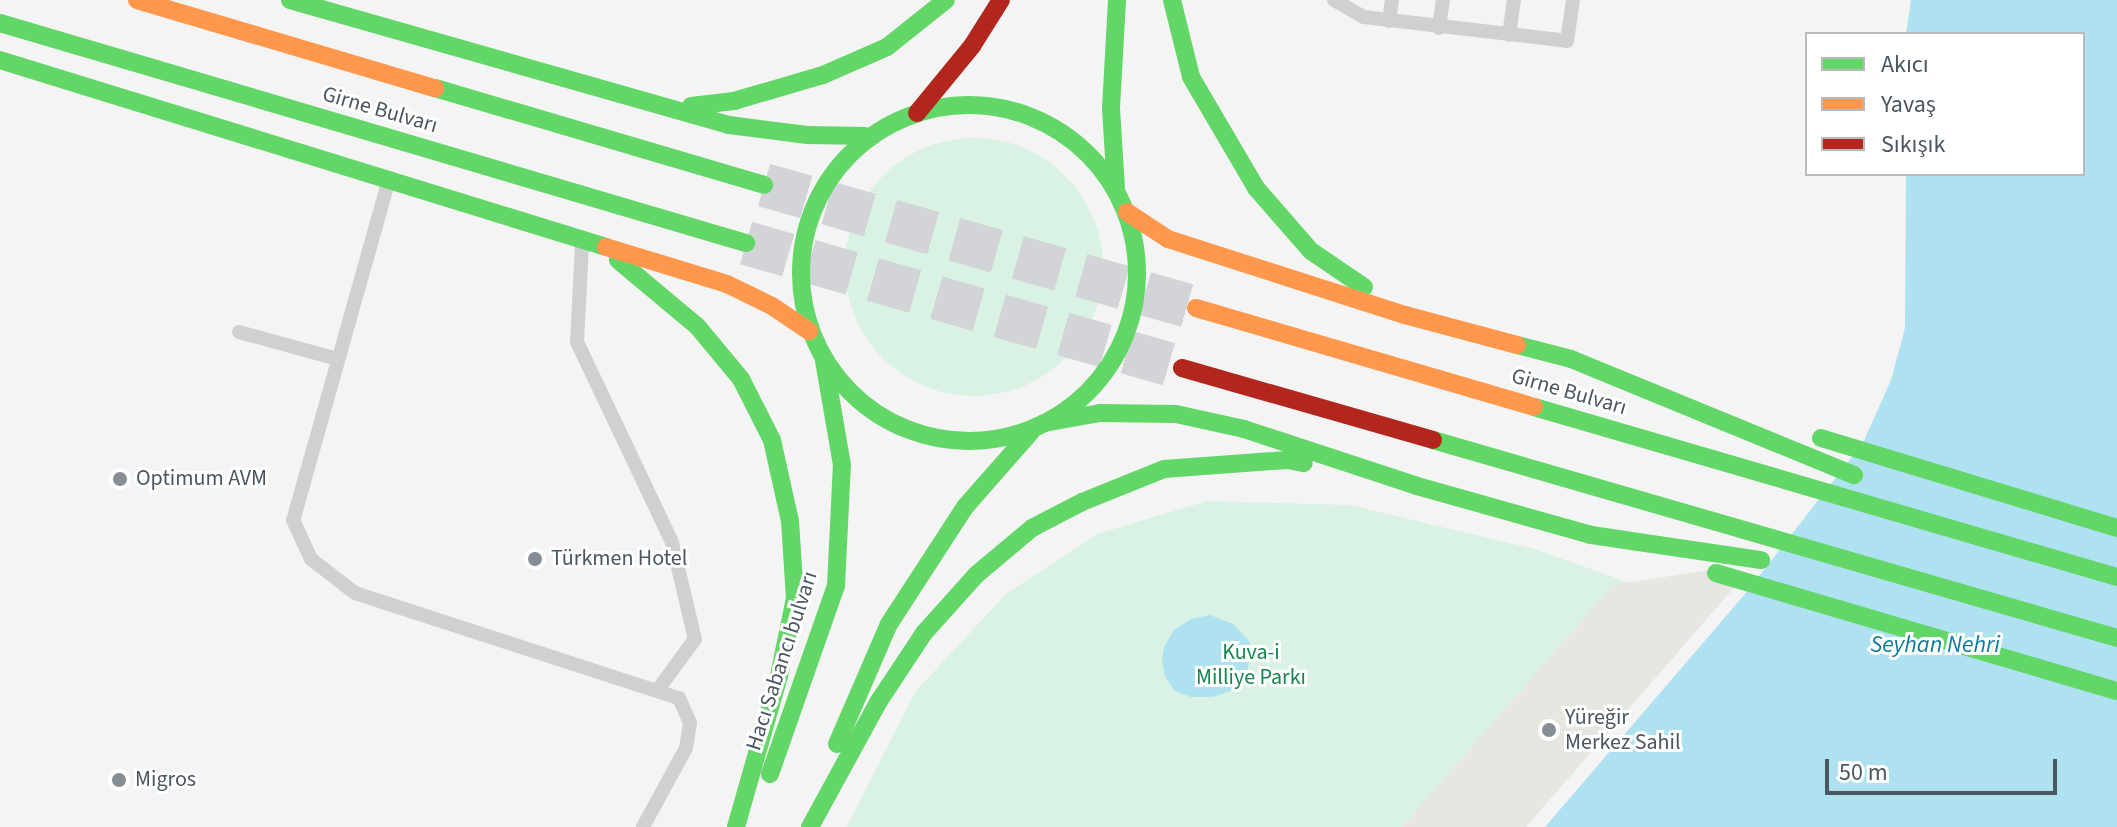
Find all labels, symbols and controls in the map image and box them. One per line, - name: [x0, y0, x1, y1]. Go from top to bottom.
- legend: [1805, 32, 2085, 176]
- text: Akıcı: [1881, 47, 1929, 82]
- street label: Girne Bulvarı: [319, 81, 441, 139]
- text: Yavaş: [1881, 87, 1936, 122]
- text: Sıkışık: [1881, 127, 1945, 162]
- street label: Girne Bulvarı: [1508, 363, 1630, 421]
- place label: Optimum AVM: [136, 466, 267, 492]
- marker: Optimum AVM: [111, 470, 129, 488]
- place label: Türkmen Hotel: [551, 546, 687, 572]
- marker: Türkmen Hotel: [526, 550, 544, 568]
- street label: Hacı Sabancı bulvarı: [741, 568, 823, 754]
- water label: Seyhan Nehri: [1870, 631, 2000, 659]
- park label: Kuva-i Milliye Parkı: [1196, 639, 1306, 690]
- place label: Yüreğir Merkez Sahil: [1565, 704, 1681, 756]
- marker: Yüreğir Merkez Sahil: [1540, 721, 1558, 739]
- scale bar: [1829, 743, 2061, 793]
- text: 50 m: [1839, 755, 1888, 790]
- place label: Migros: [135, 767, 196, 793]
- marker: Migros: [110, 771, 128, 789]

